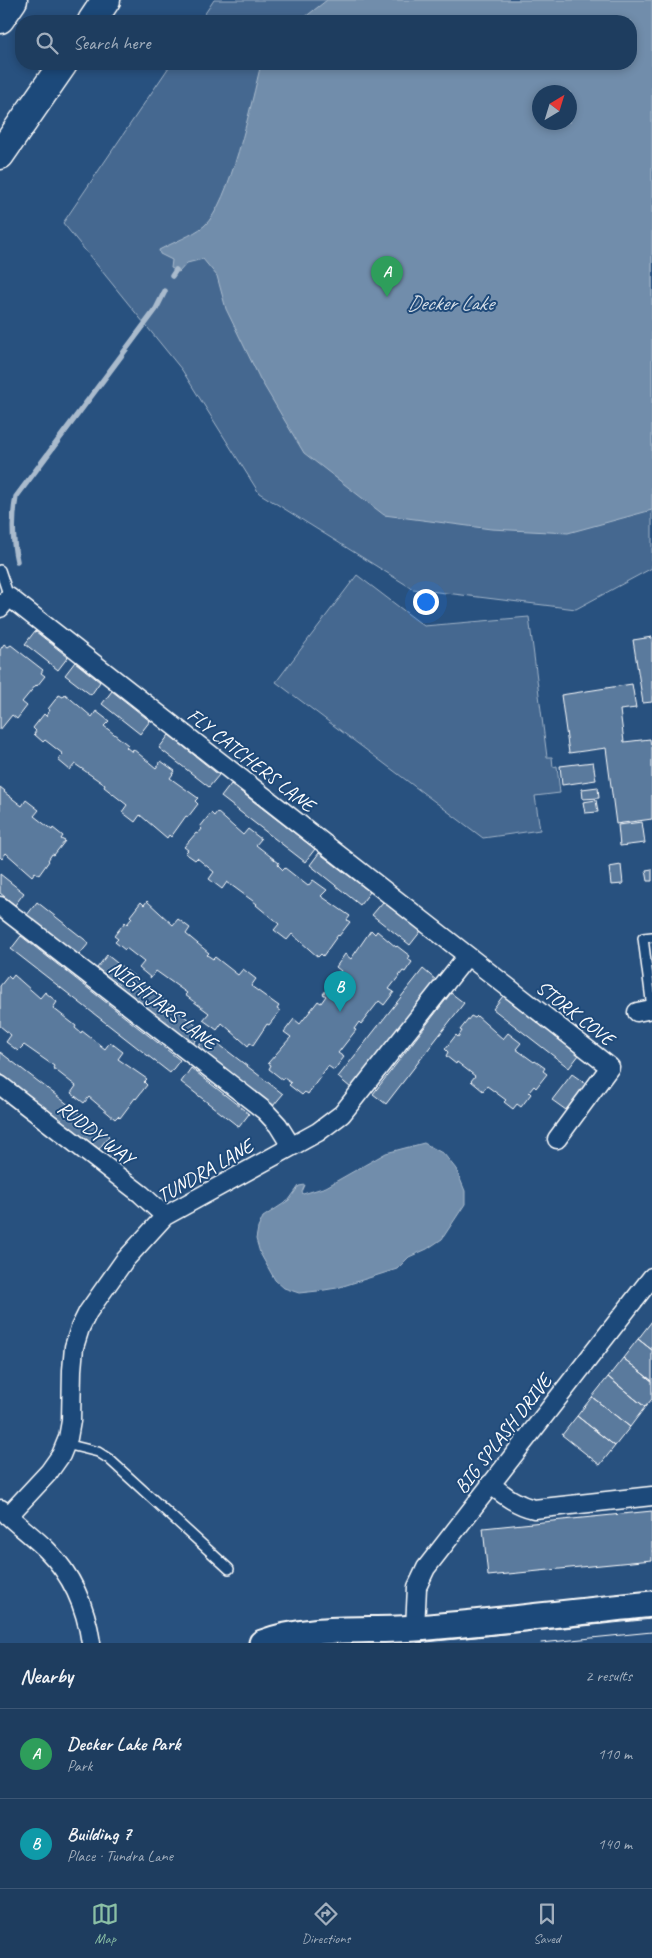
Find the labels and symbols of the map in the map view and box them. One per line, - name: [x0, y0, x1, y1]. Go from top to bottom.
- north arrow: [532, 85, 577, 130]
- pin: A: [371, 256, 403, 297]
- water label: Decker Lake: [407, 290, 496, 316]
- your location: [413, 589, 439, 615]
- street label: FLY CATCHERS LANE: [182, 702, 322, 819]
- street label: NIGHTJARS LANE: [104, 955, 224, 1056]
- pin: B: [324, 971, 356, 1012]
- street label: STORK COVE: [531, 975, 621, 1053]
- street label: RUDDY WAY: [53, 1095, 142, 1173]
- street label: TUNDRA LANE: [153, 1132, 259, 1208]
- street label: BIG SPLASH DRIVE: [449, 1368, 559, 1499]

